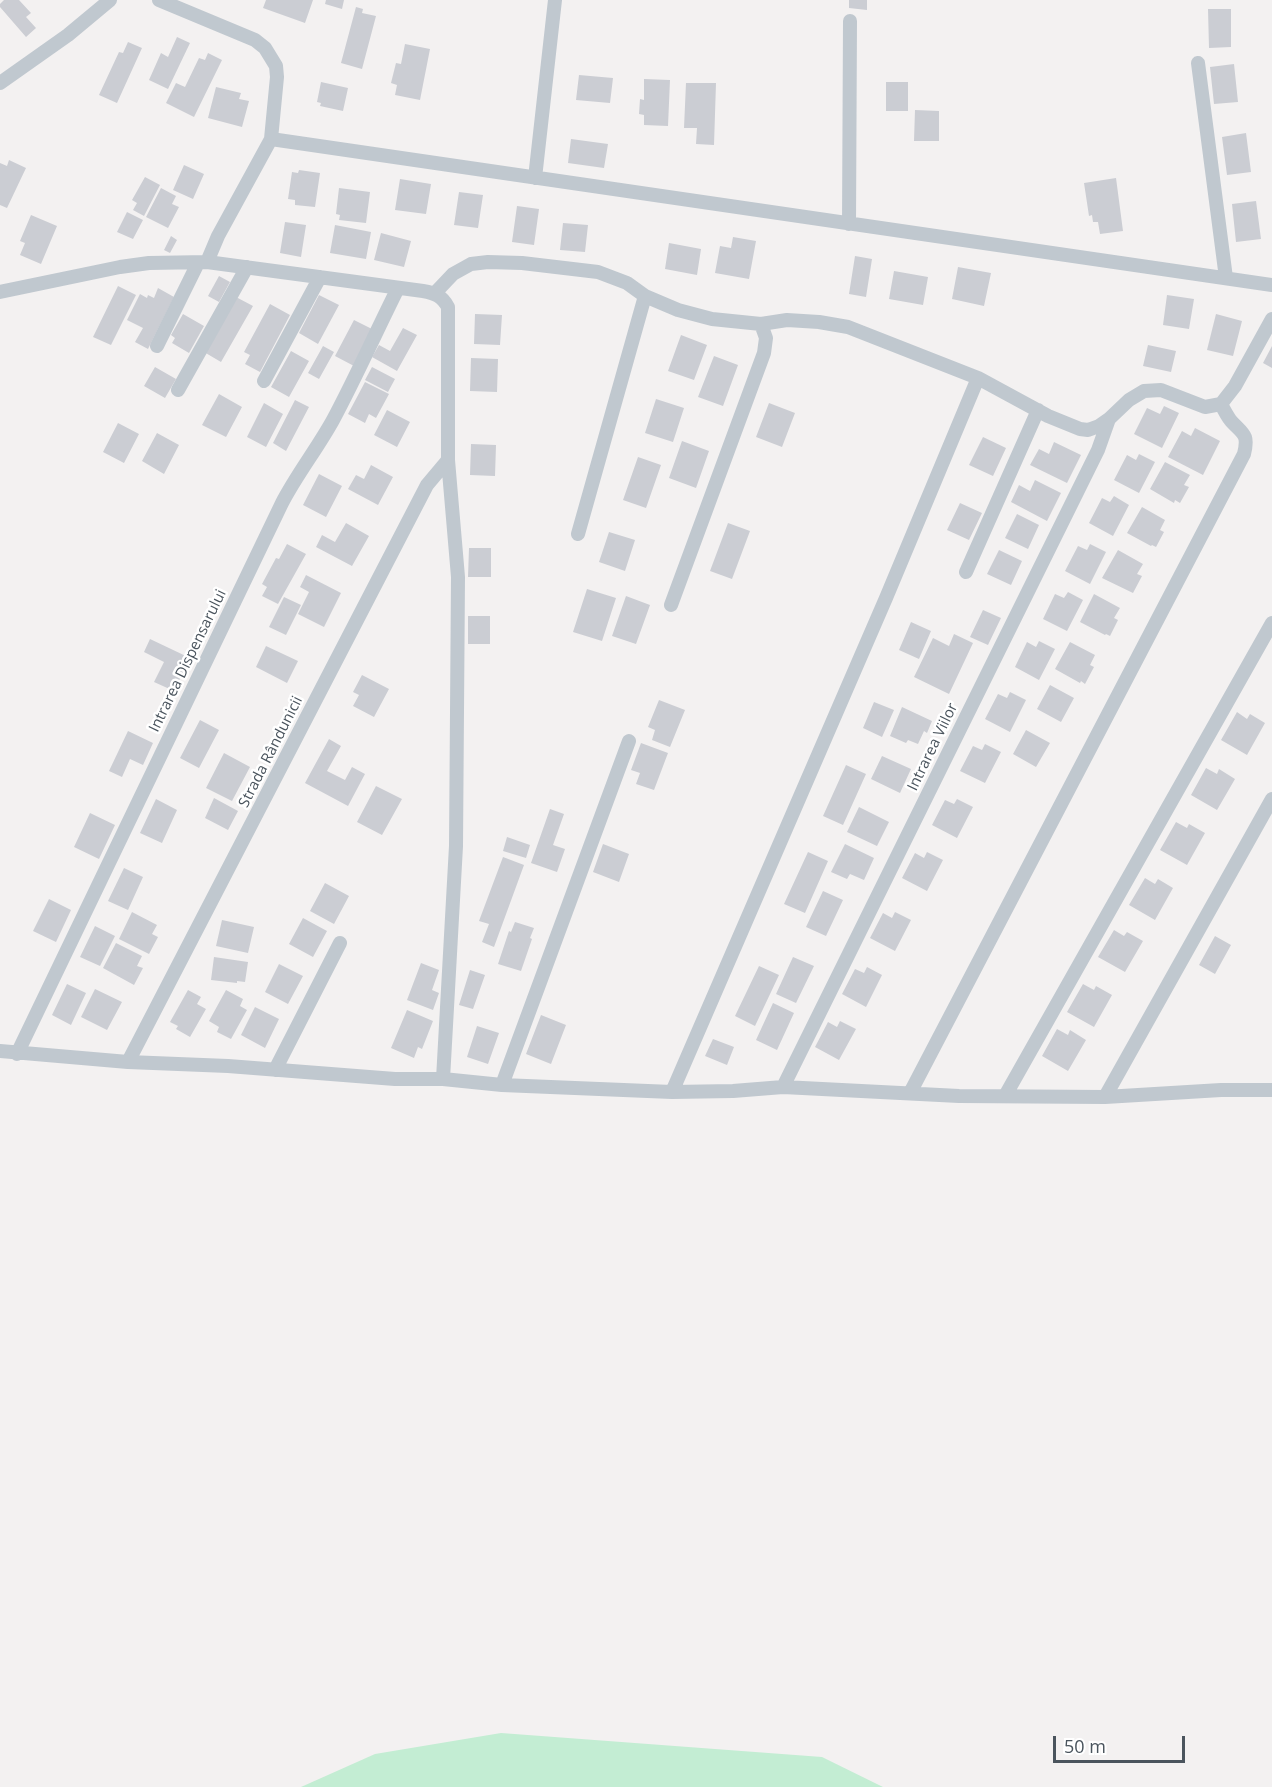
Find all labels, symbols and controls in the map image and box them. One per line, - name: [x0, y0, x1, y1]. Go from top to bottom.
- street label: Intrarea Dispensarului: [146, 587, 230, 735]
- street label: Strada Rândunicii: [235, 693, 307, 811]
- street label: Intrarea Viilor: [904, 700, 962, 794]
- scale bar: [1056, 1724, 1188, 1762]
- text: 50 m: [1064, 1734, 1106, 1758]

